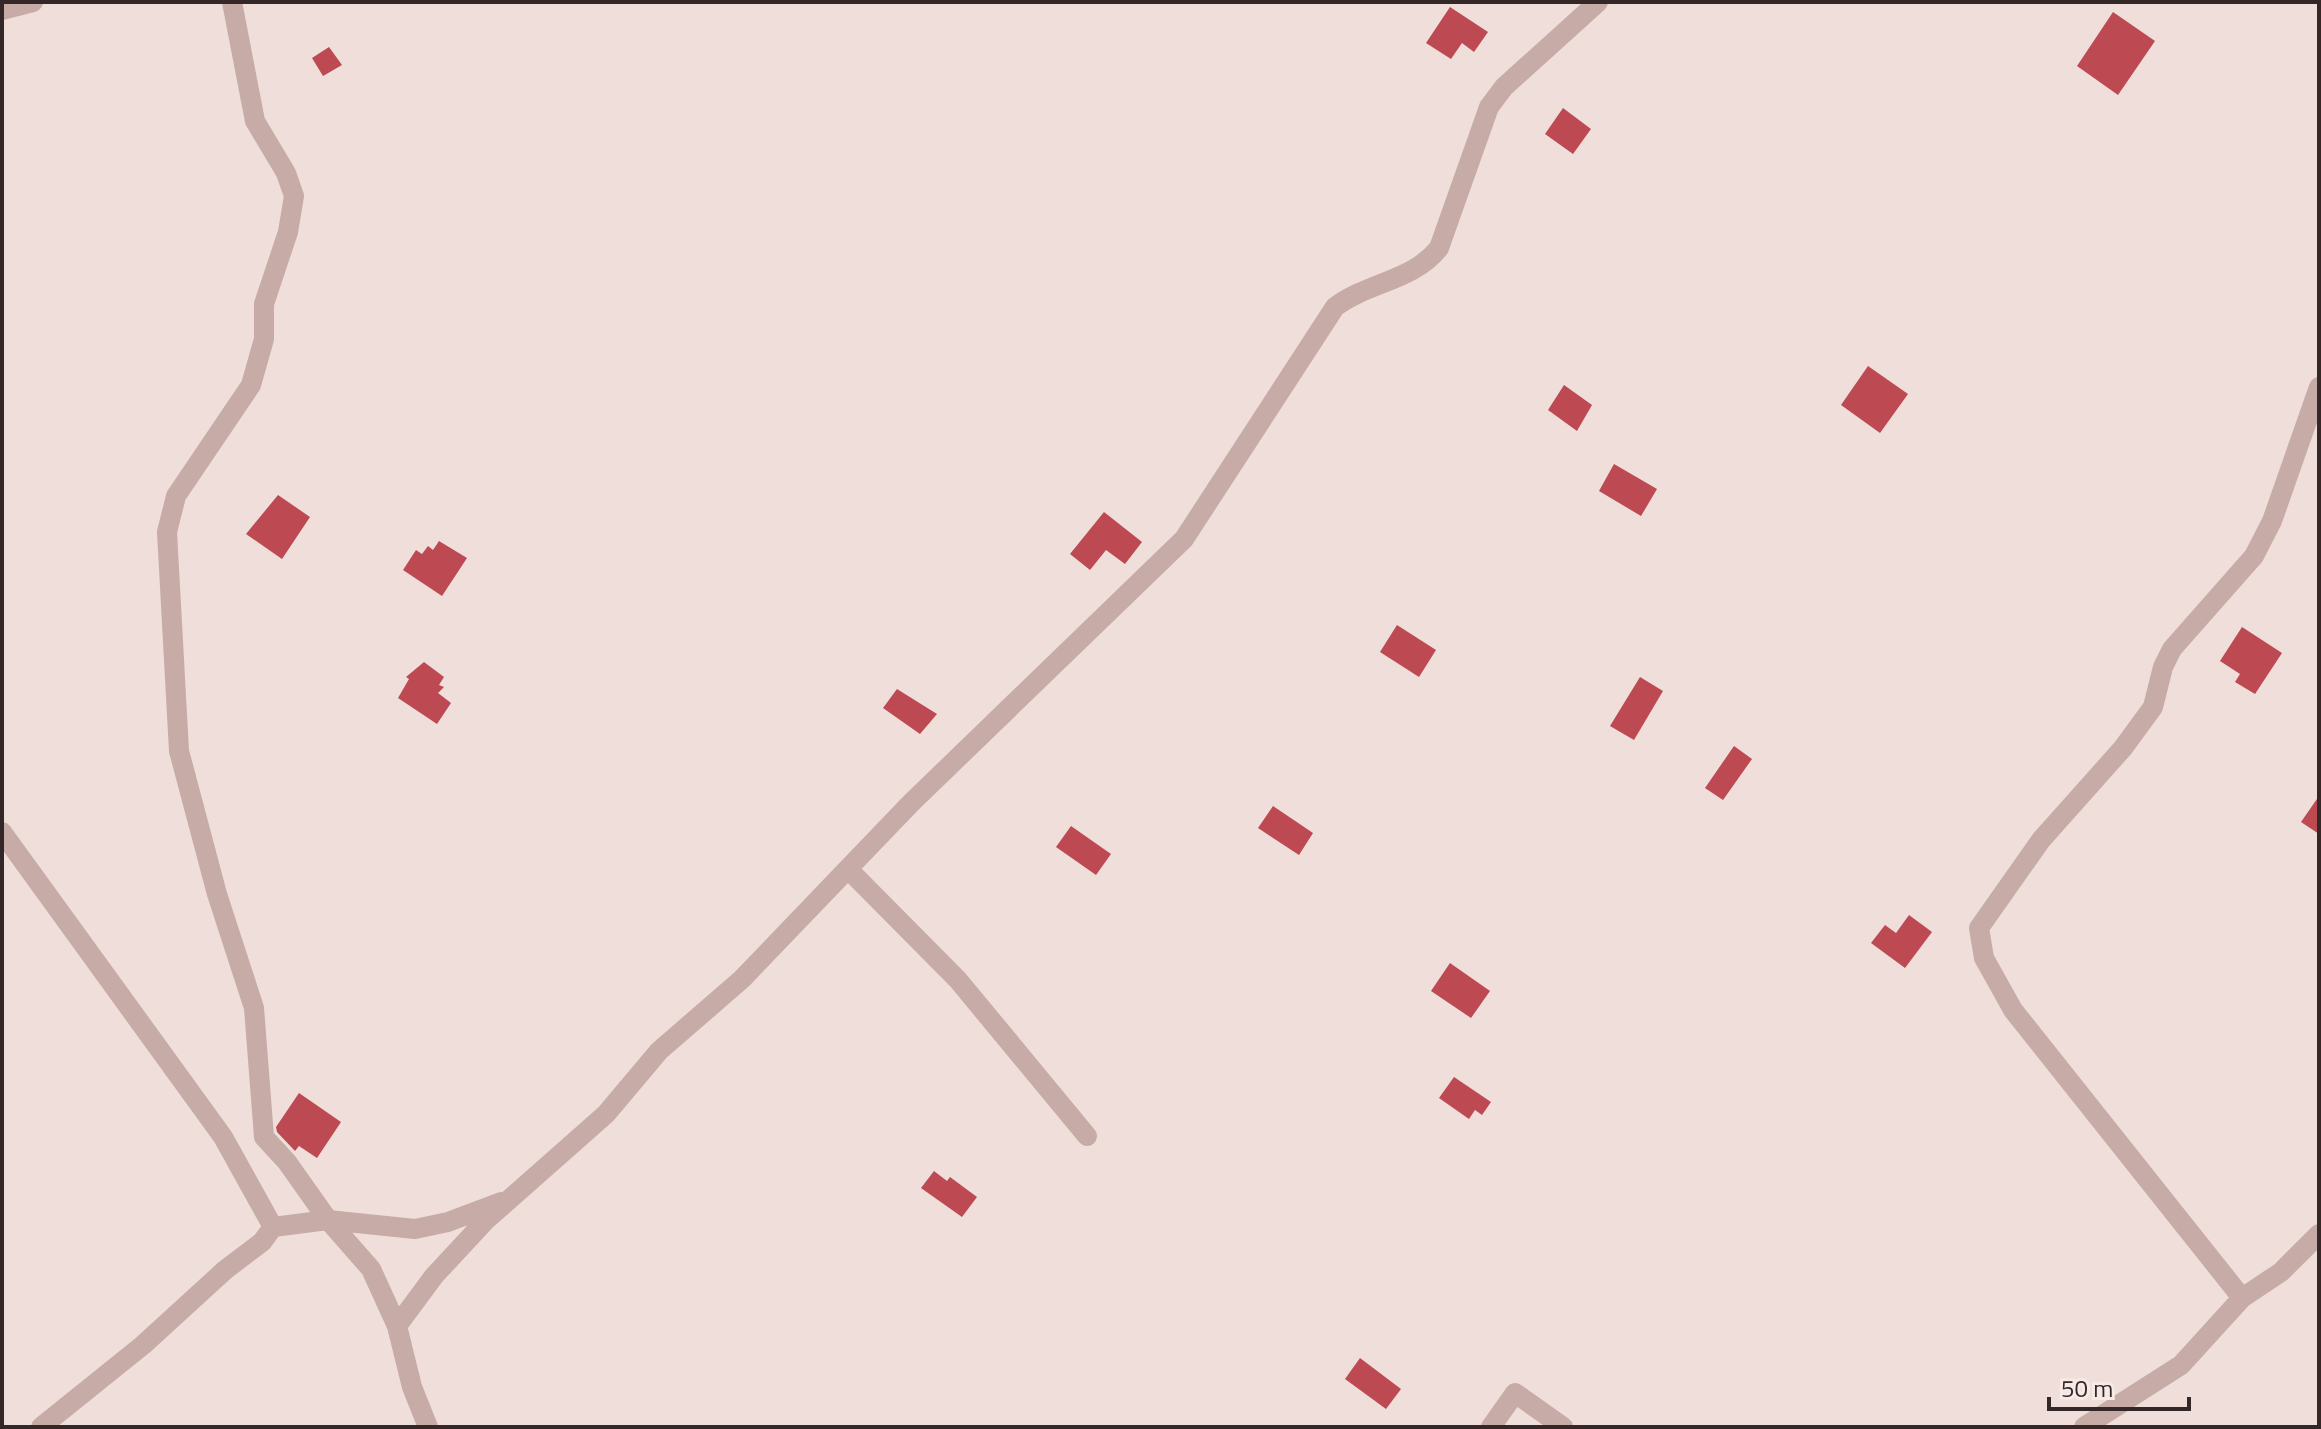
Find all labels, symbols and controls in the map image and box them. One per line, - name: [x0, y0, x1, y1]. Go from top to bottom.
- scale bar: [2049, 1361, 2189, 1411]
- text: 50 m: [2061, 1370, 2113, 1406]

